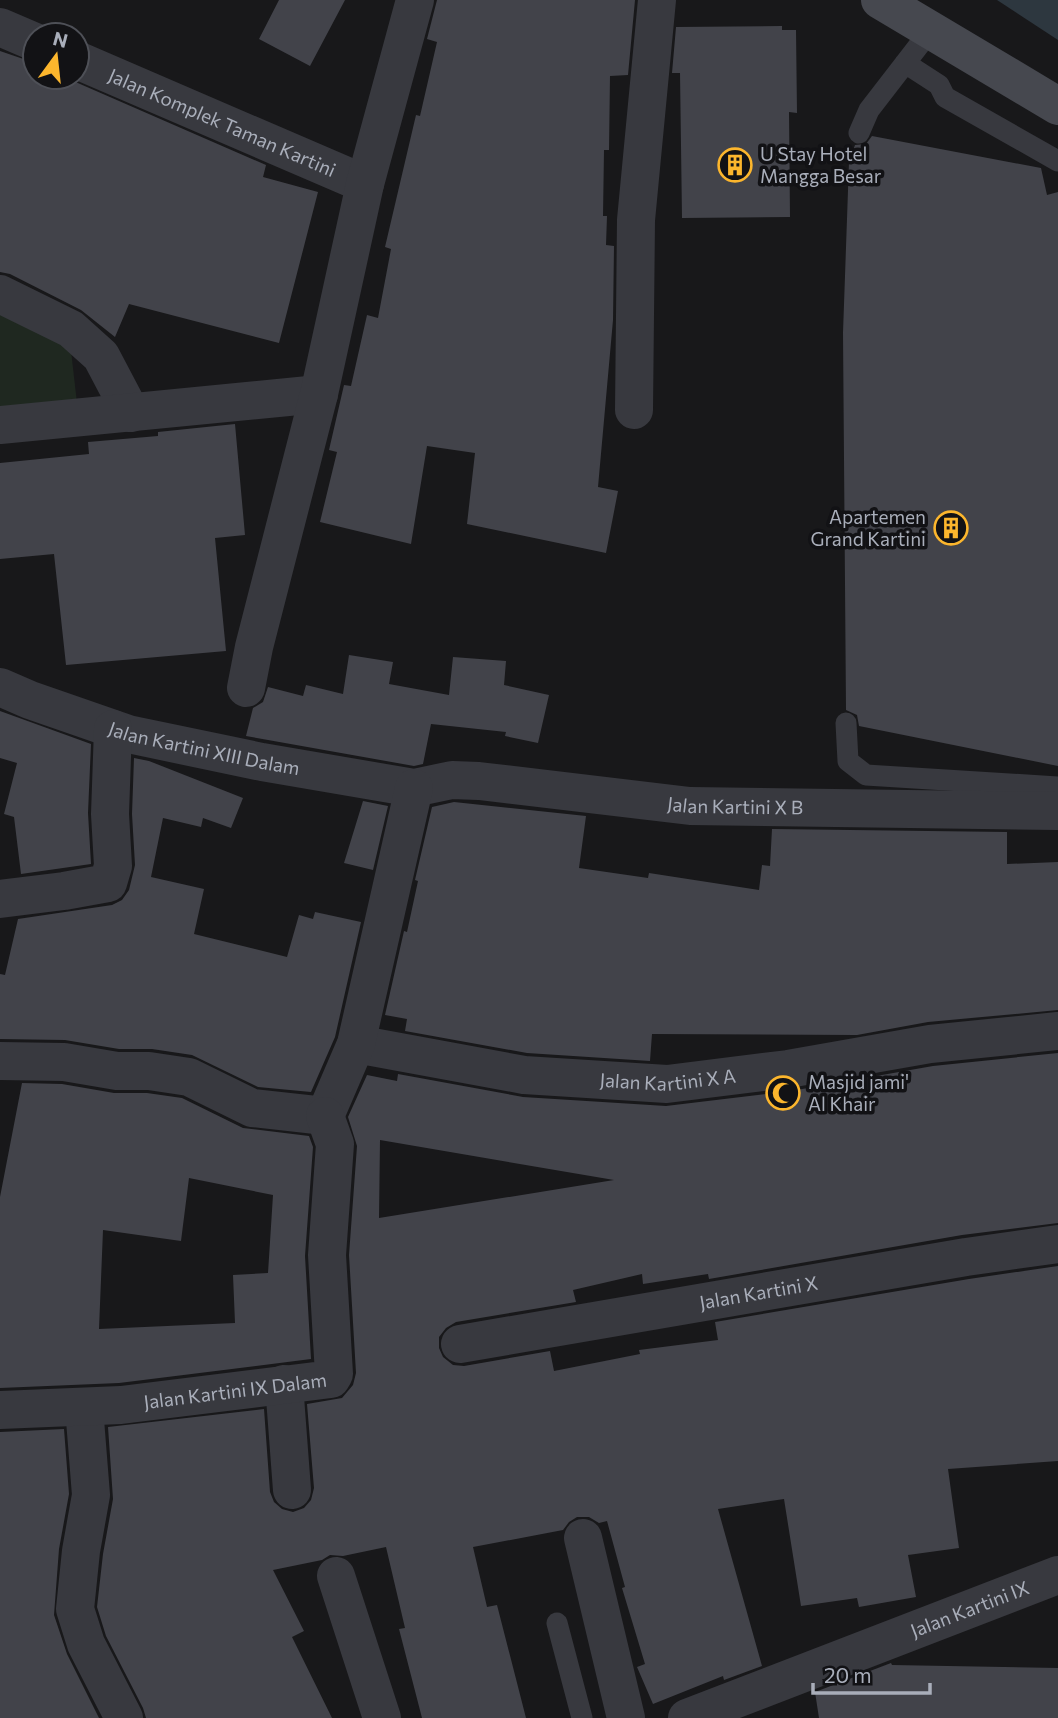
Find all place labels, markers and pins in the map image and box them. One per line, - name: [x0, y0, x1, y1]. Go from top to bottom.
- place label: U Stay Hotel Mangga Besar: [760, 142, 882, 187]
- building icon: U Stay Hotel Mangga Besar: [716, 146, 754, 184]
- place label: Apartemen Grand Kartini: [811, 505, 926, 550]
- building icon: Apartemen Grand Kartini: [932, 509, 970, 547]
- place label: Masjid jami' Al Khair: [808, 1070, 909, 1115]
- mosque icon: Masjid jami' Al Khair: [764, 1074, 802, 1112]

